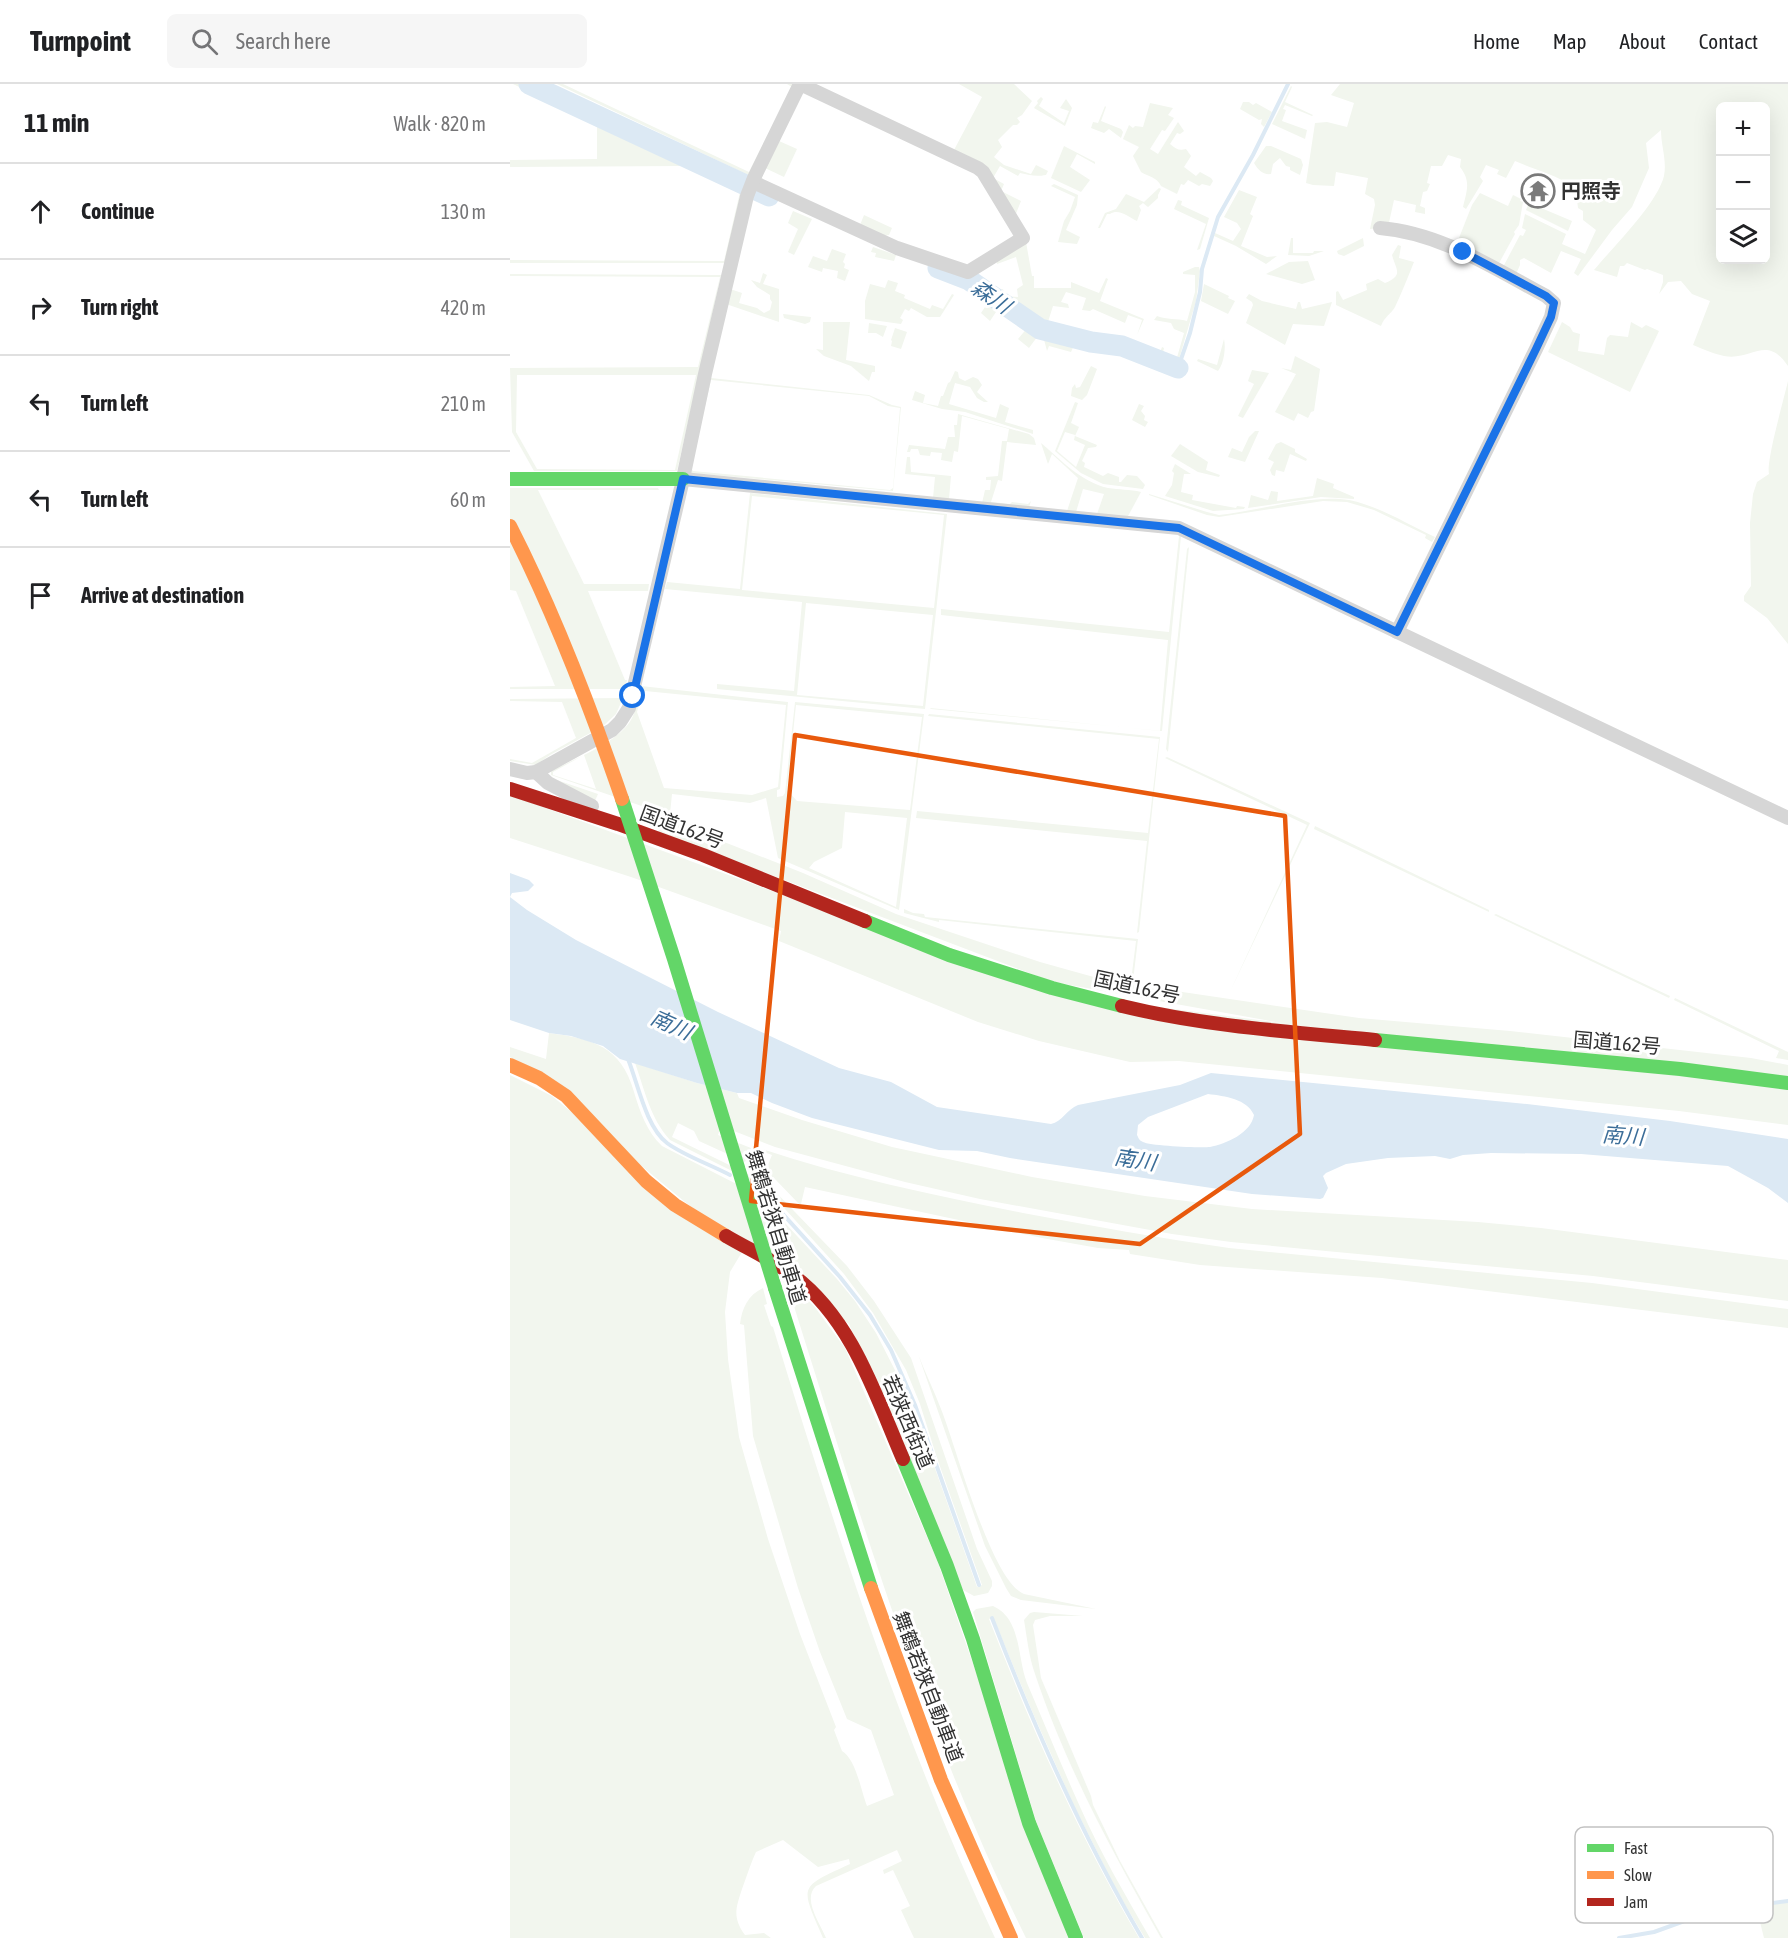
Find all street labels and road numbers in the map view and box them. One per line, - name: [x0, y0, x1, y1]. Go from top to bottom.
- street label: 国道162号: [637, 801, 728, 852]
- street label: 国道162号: [1092, 966, 1183, 1007]
- street label: 国道162号: [1572, 1027, 1662, 1058]
- street label: 舞鶴若狭自動車道: [742, 1147, 811, 1307]
- street label: 若狭西街道: [878, 1371, 939, 1472]
- street label: 舞鶴若狭自動車道: [889, 1608, 968, 1766]

